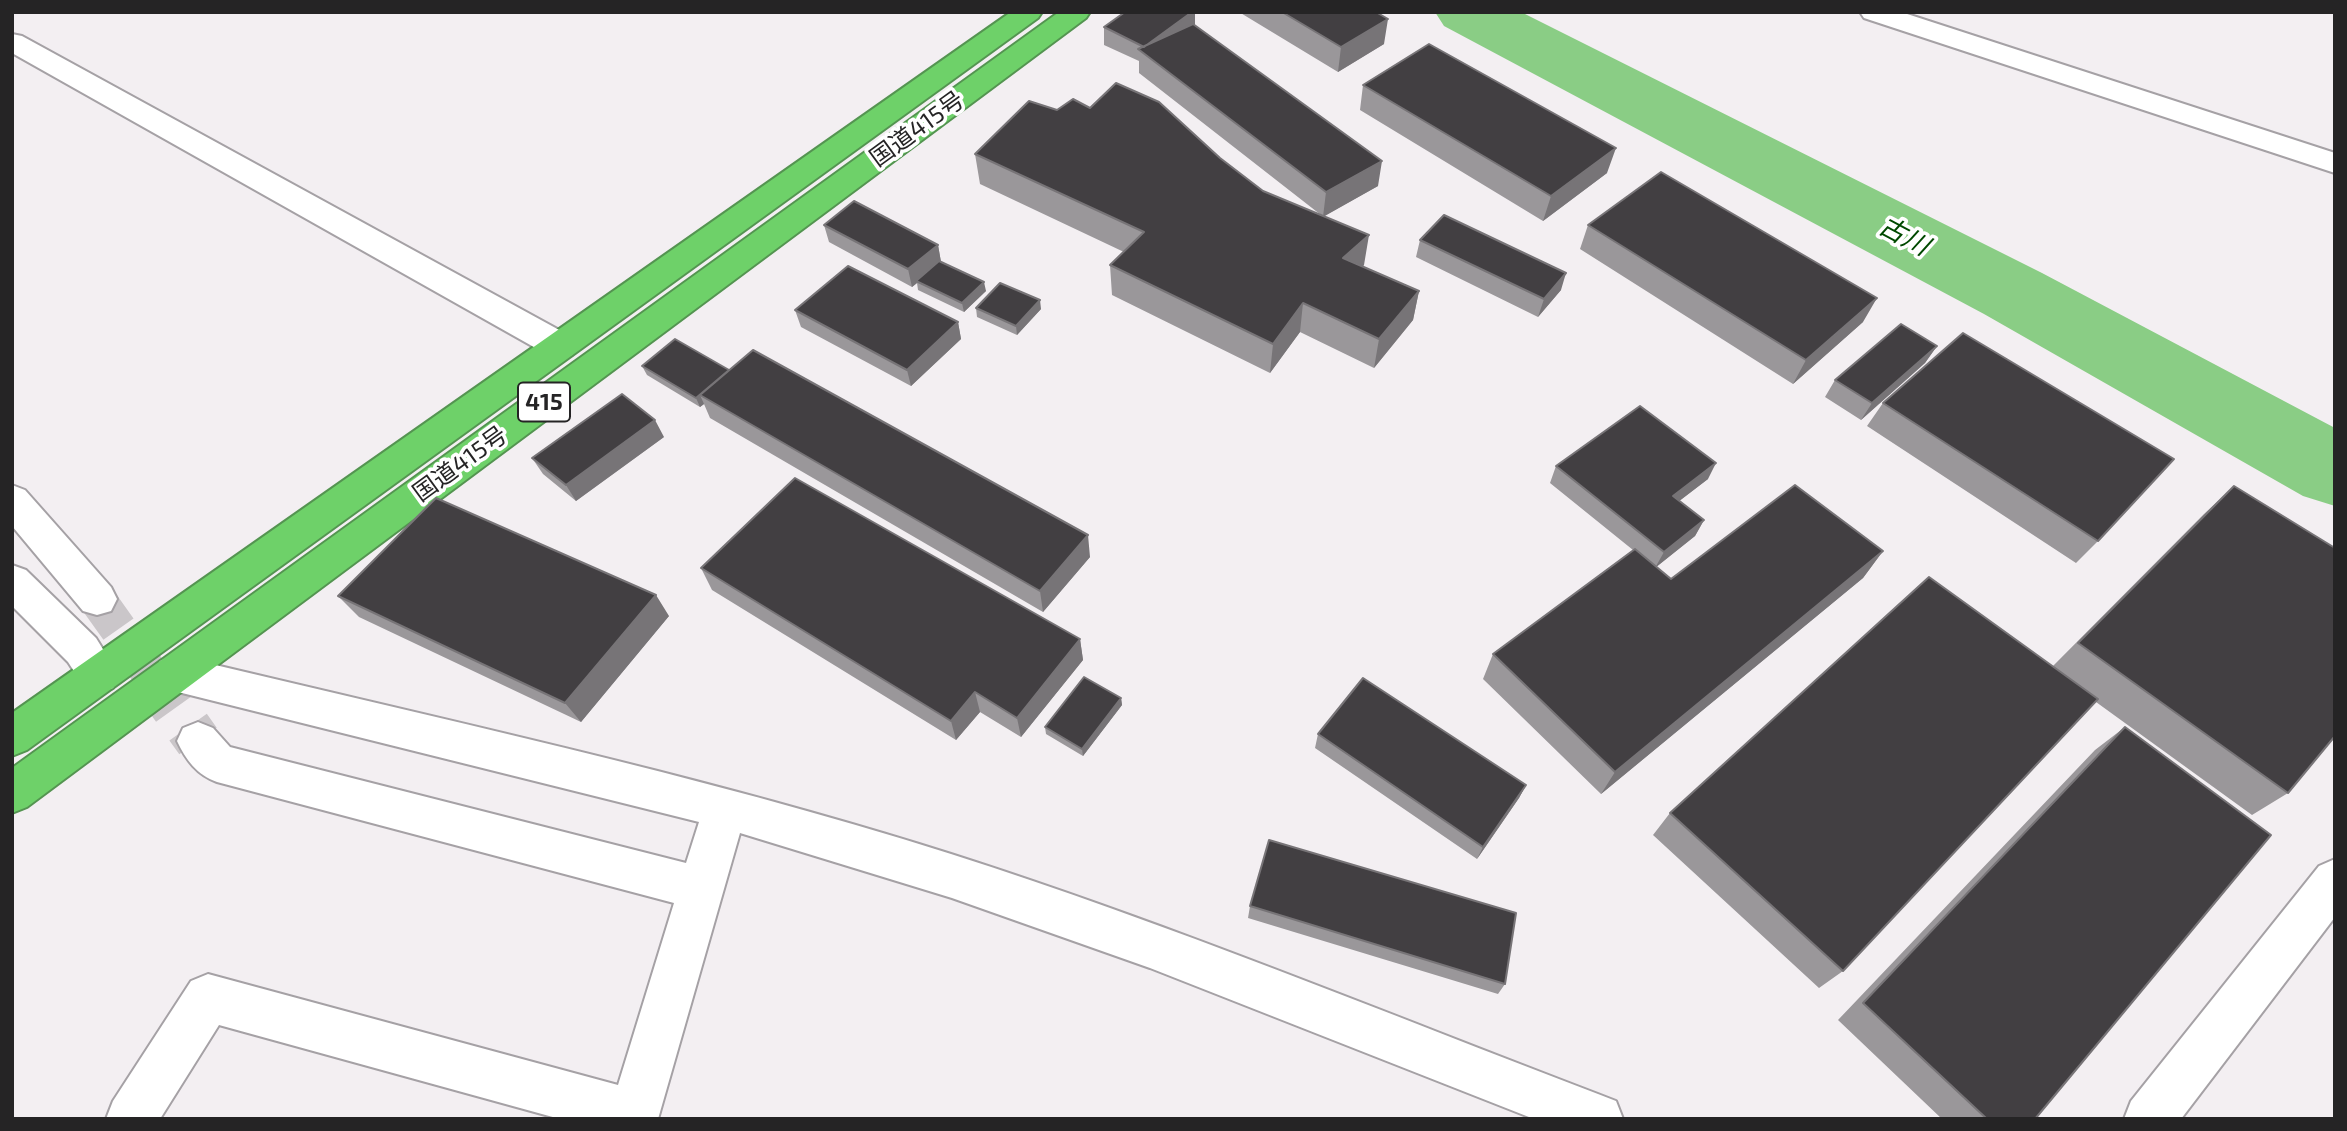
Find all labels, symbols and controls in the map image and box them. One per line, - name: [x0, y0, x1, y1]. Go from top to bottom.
- street label: 国道415号: [864, 85, 970, 173]
- water label: 古川: [1874, 210, 1934, 262]
- road number: 415: [518, 382, 570, 422]
- street label: 国道415号: [407, 420, 513, 508]

